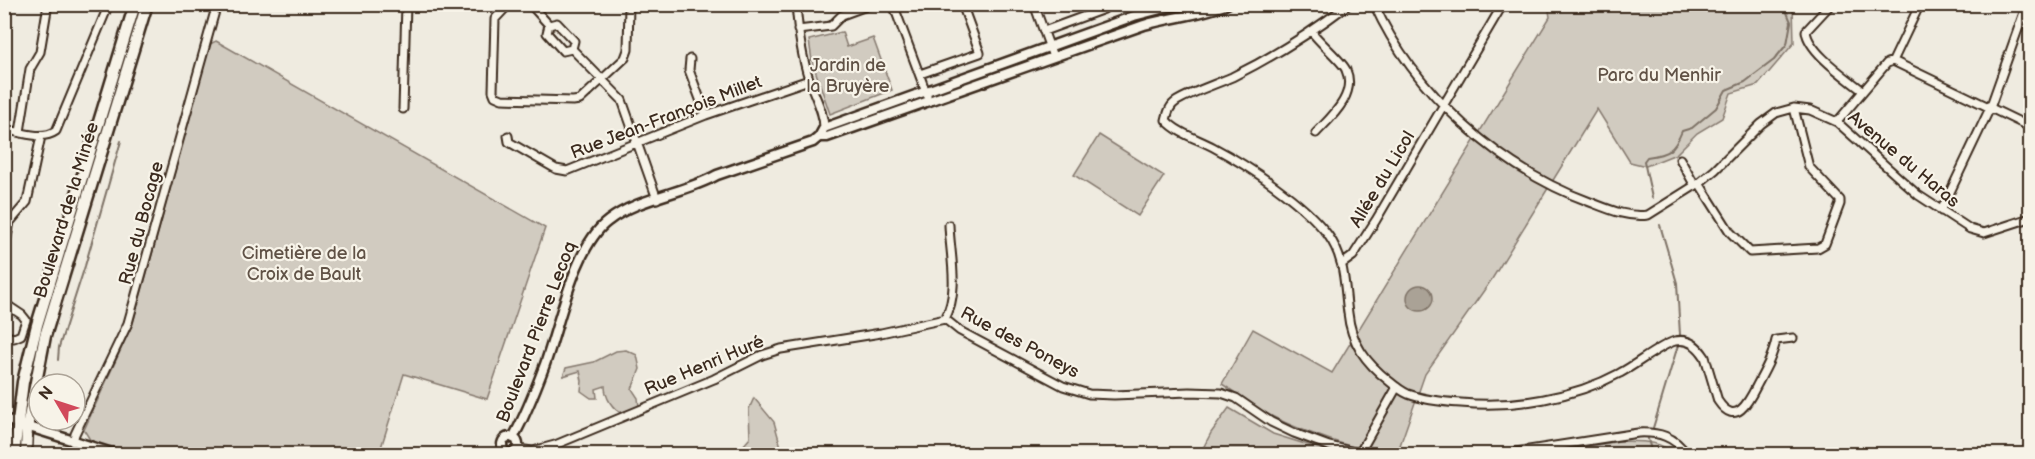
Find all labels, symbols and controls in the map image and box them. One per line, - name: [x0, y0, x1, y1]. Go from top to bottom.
- park label: Jardin de la Bruyère: [806, 55, 890, 97]
- park label: Parc du Menhir: [1597, 65, 1721, 86]
- street label: Rue Jean-François Millet: [568, 71, 765, 164]
- street label: Avenue du Haras: [1844, 107, 1964, 212]
- street label: Boulevard de la Minée: [30, 119, 103, 301]
- street label: Allée du Licol: [1345, 127, 1419, 231]
- street label: Rue du Bocage: [115, 159, 168, 287]
- street label: Boulevard Pierre Lecoq: [492, 239, 581, 426]
- park label: Cimetière de la Croix de Bault: [242, 243, 366, 285]
- street label: Rue des Poneys: [957, 302, 1083, 383]
- street label: Rue Henri Huré: [641, 331, 767, 400]
- north arrow: [27, 372, 87, 432]
- text: N: [35, 383, 58, 404]

